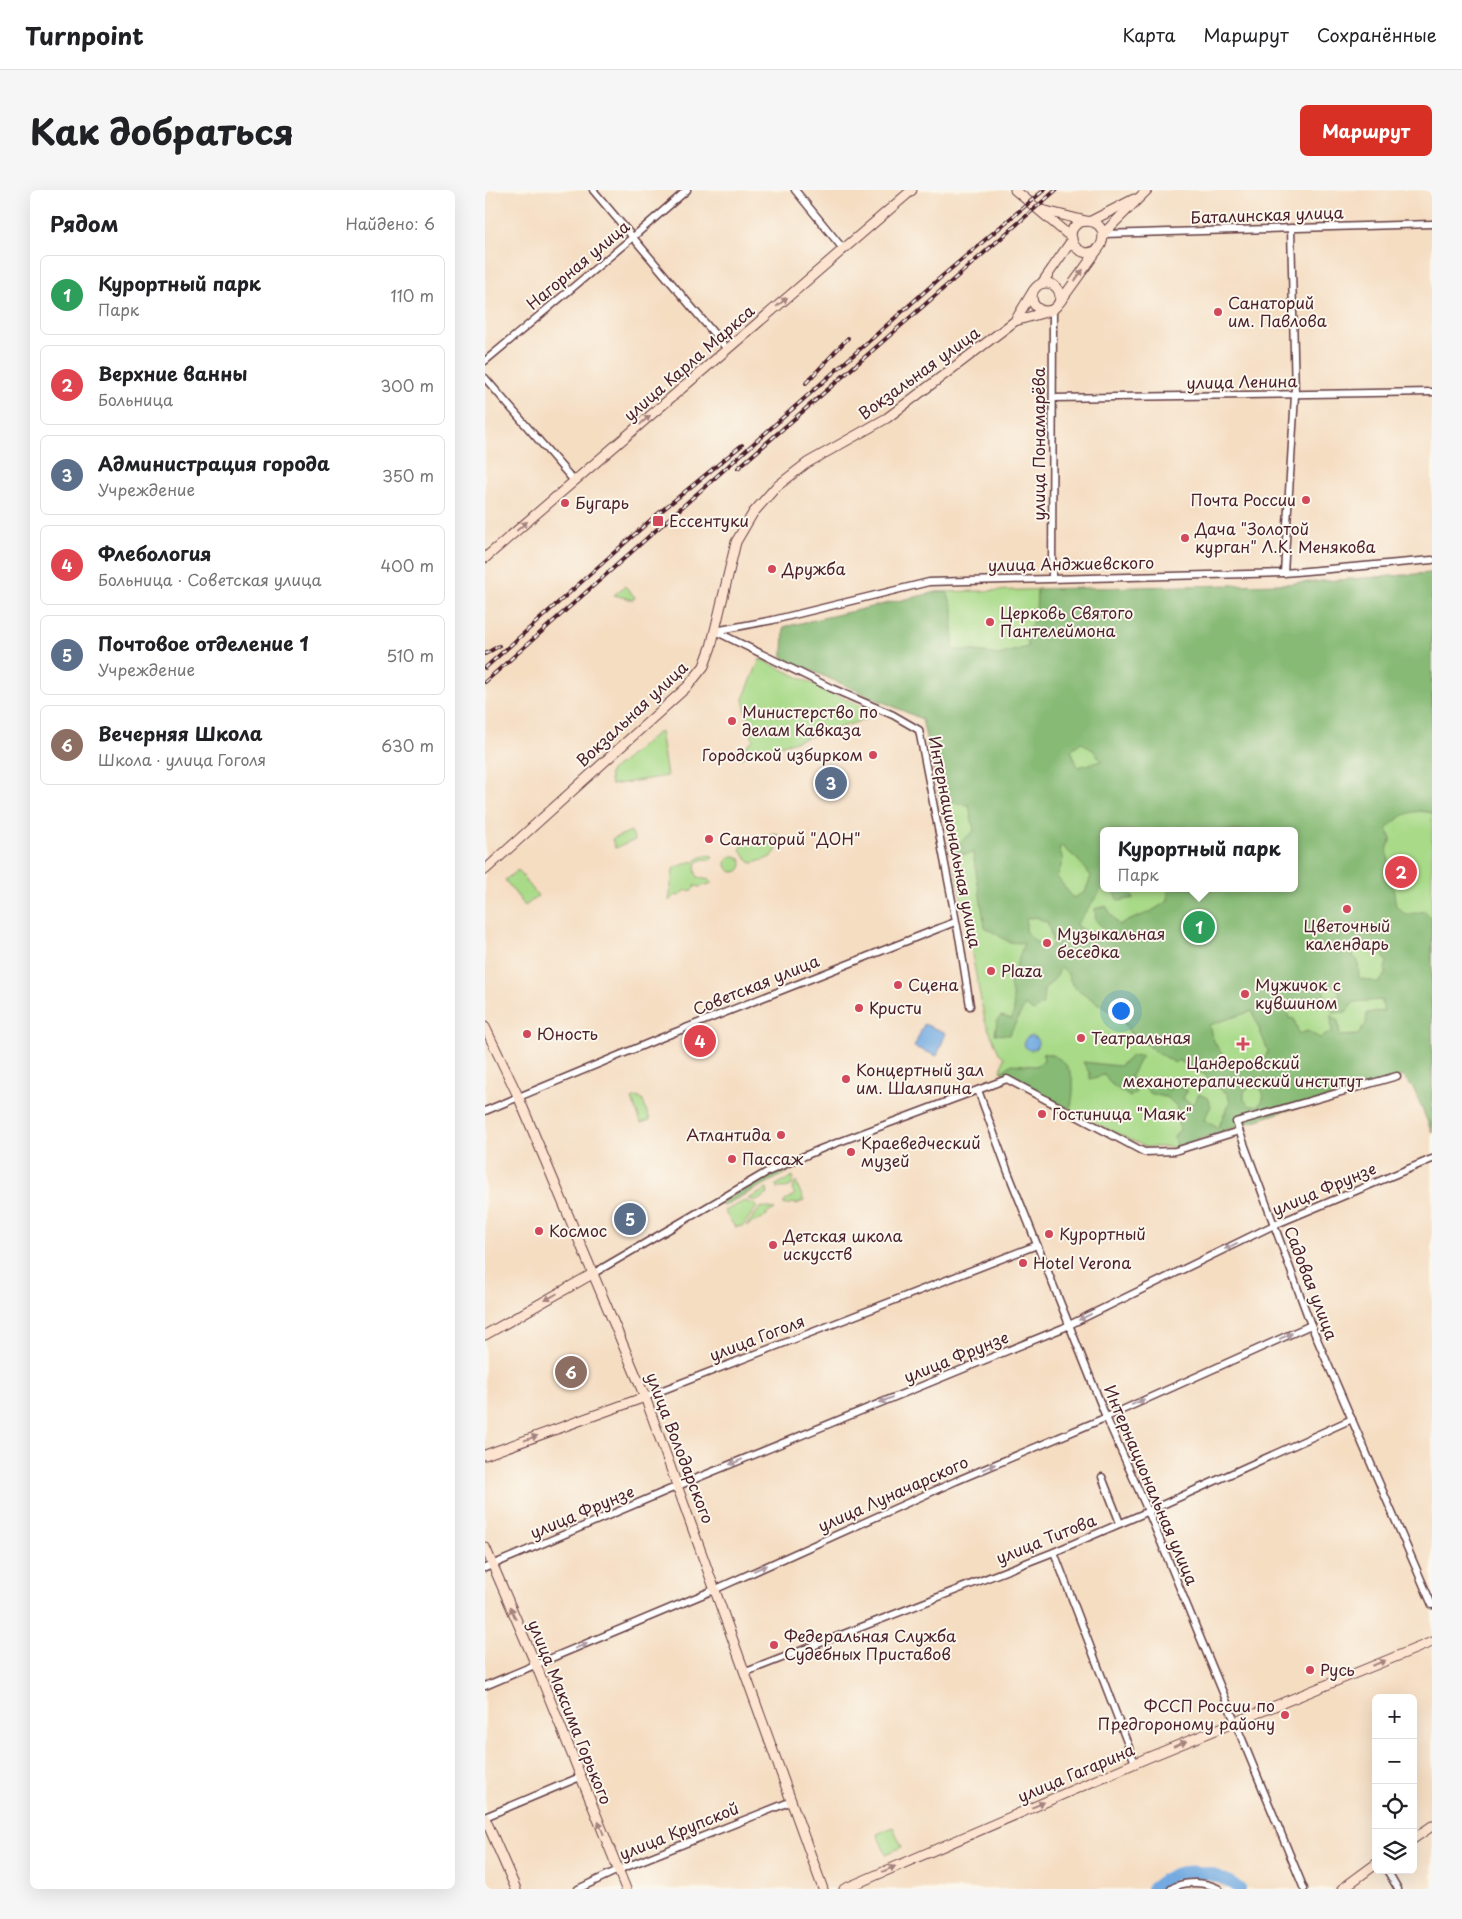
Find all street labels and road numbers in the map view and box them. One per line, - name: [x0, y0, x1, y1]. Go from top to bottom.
- street label: Баталинская улица: [1190, 199, 1344, 229]
- street label: Нагорная улица: [521, 214, 634, 315]
- street label: улица Карла Маркса: [618, 298, 759, 426]
- street label: Вокзальная улица: [853, 320, 984, 425]
- street label: улица Понамарёва: [1026, 367, 1050, 521]
- street label: улица Ленина: [1186, 368, 1298, 394]
- street label: улица Анджиевского: [988, 550, 1154, 576]
- street label: Вокзальная улица: [570, 655, 693, 771]
- street label: Интернациональная улица: [924, 734, 988, 950]
- street label: Советская улица: [689, 948, 822, 1020]
- street label: улица Фрунзе: [1268, 1155, 1379, 1221]
- street label: Садовая улица: [1279, 1222, 1345, 1343]
- street label: улица Гоголя: [705, 1308, 808, 1366]
- street label: улица Фрунзе: [900, 1324, 1012, 1388]
- street label: улица Володарского: [641, 1369, 721, 1527]
- street label: Интернациональная улица: [1099, 1381, 1205, 1588]
- street label: улица Луначарского: [813, 1449, 972, 1537]
- street label: улица Фрунзе: [526, 1478, 637, 1544]
- street label: улица Титова: [992, 1507, 1099, 1569]
- street label: улица Максима Горького: [523, 1616, 619, 1808]
- street label: улица Гагарина: [1013, 1737, 1138, 1808]
- street label: улица Крупской: [615, 1795, 742, 1865]

